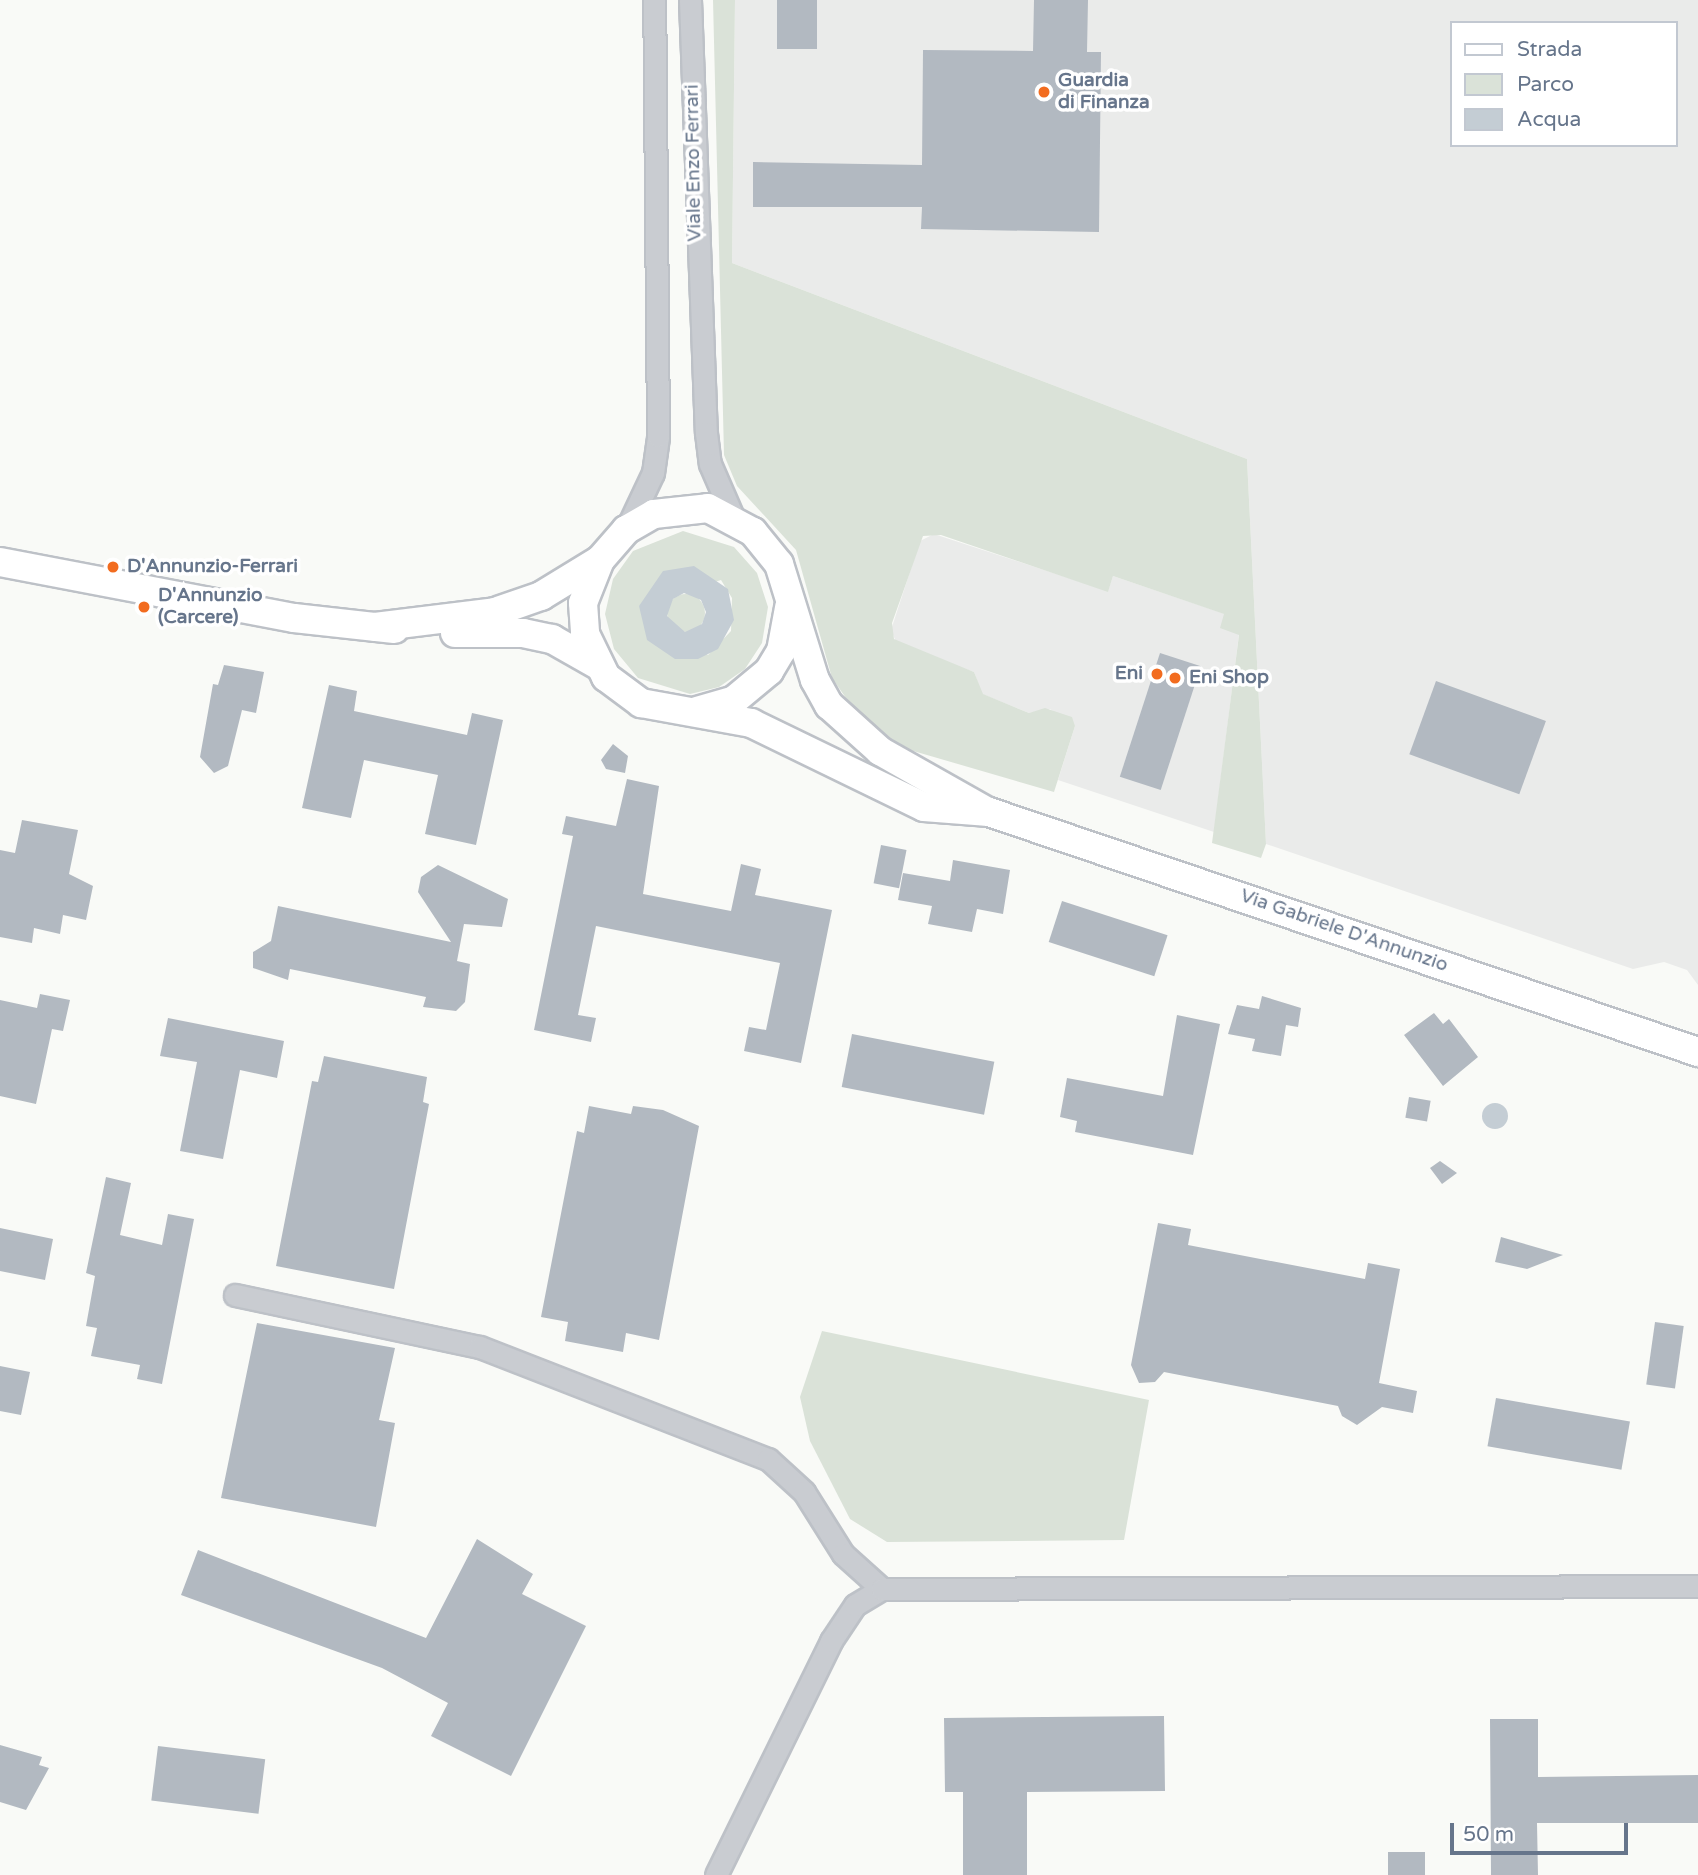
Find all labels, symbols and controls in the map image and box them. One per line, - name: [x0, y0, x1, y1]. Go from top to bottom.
- legend: [1450, 21, 1677, 147]
- text: Strada: [1517, 37, 1582, 62]
- place label: Guardia di Finanza: [1058, 70, 1150, 114]
- text: Parco: [1517, 72, 1574, 97]
- street label: Viale Enzo Ferrari: [681, 84, 707, 242]
- marker: Guardia di Finanza: [1036, 84, 1052, 100]
- text: Acqua: [1517, 107, 1581, 132]
- place label: D'Annunzio-Ferrari: [127, 556, 298, 578]
- marker: D'Annunzio-Ferrari: [105, 559, 121, 575]
- place label: D'Annunzio (Carcere): [158, 585, 262, 629]
- marker: D'Annunzio (Carcere): [136, 599, 152, 615]
- place label: Eni: [1115, 663, 1143, 685]
- marker: Eni: [1149, 666, 1165, 682]
- place label: Eni Shop: [1189, 667, 1269, 689]
- marker: Eni Shop: [1167, 670, 1183, 686]
- street label: Via Gabriele D'Annunzio: [1237, 885, 1451, 977]
- scale bar: [1453, 1808, 1632, 1852]
- text: 50 m: [1463, 1822, 1514, 1847]

